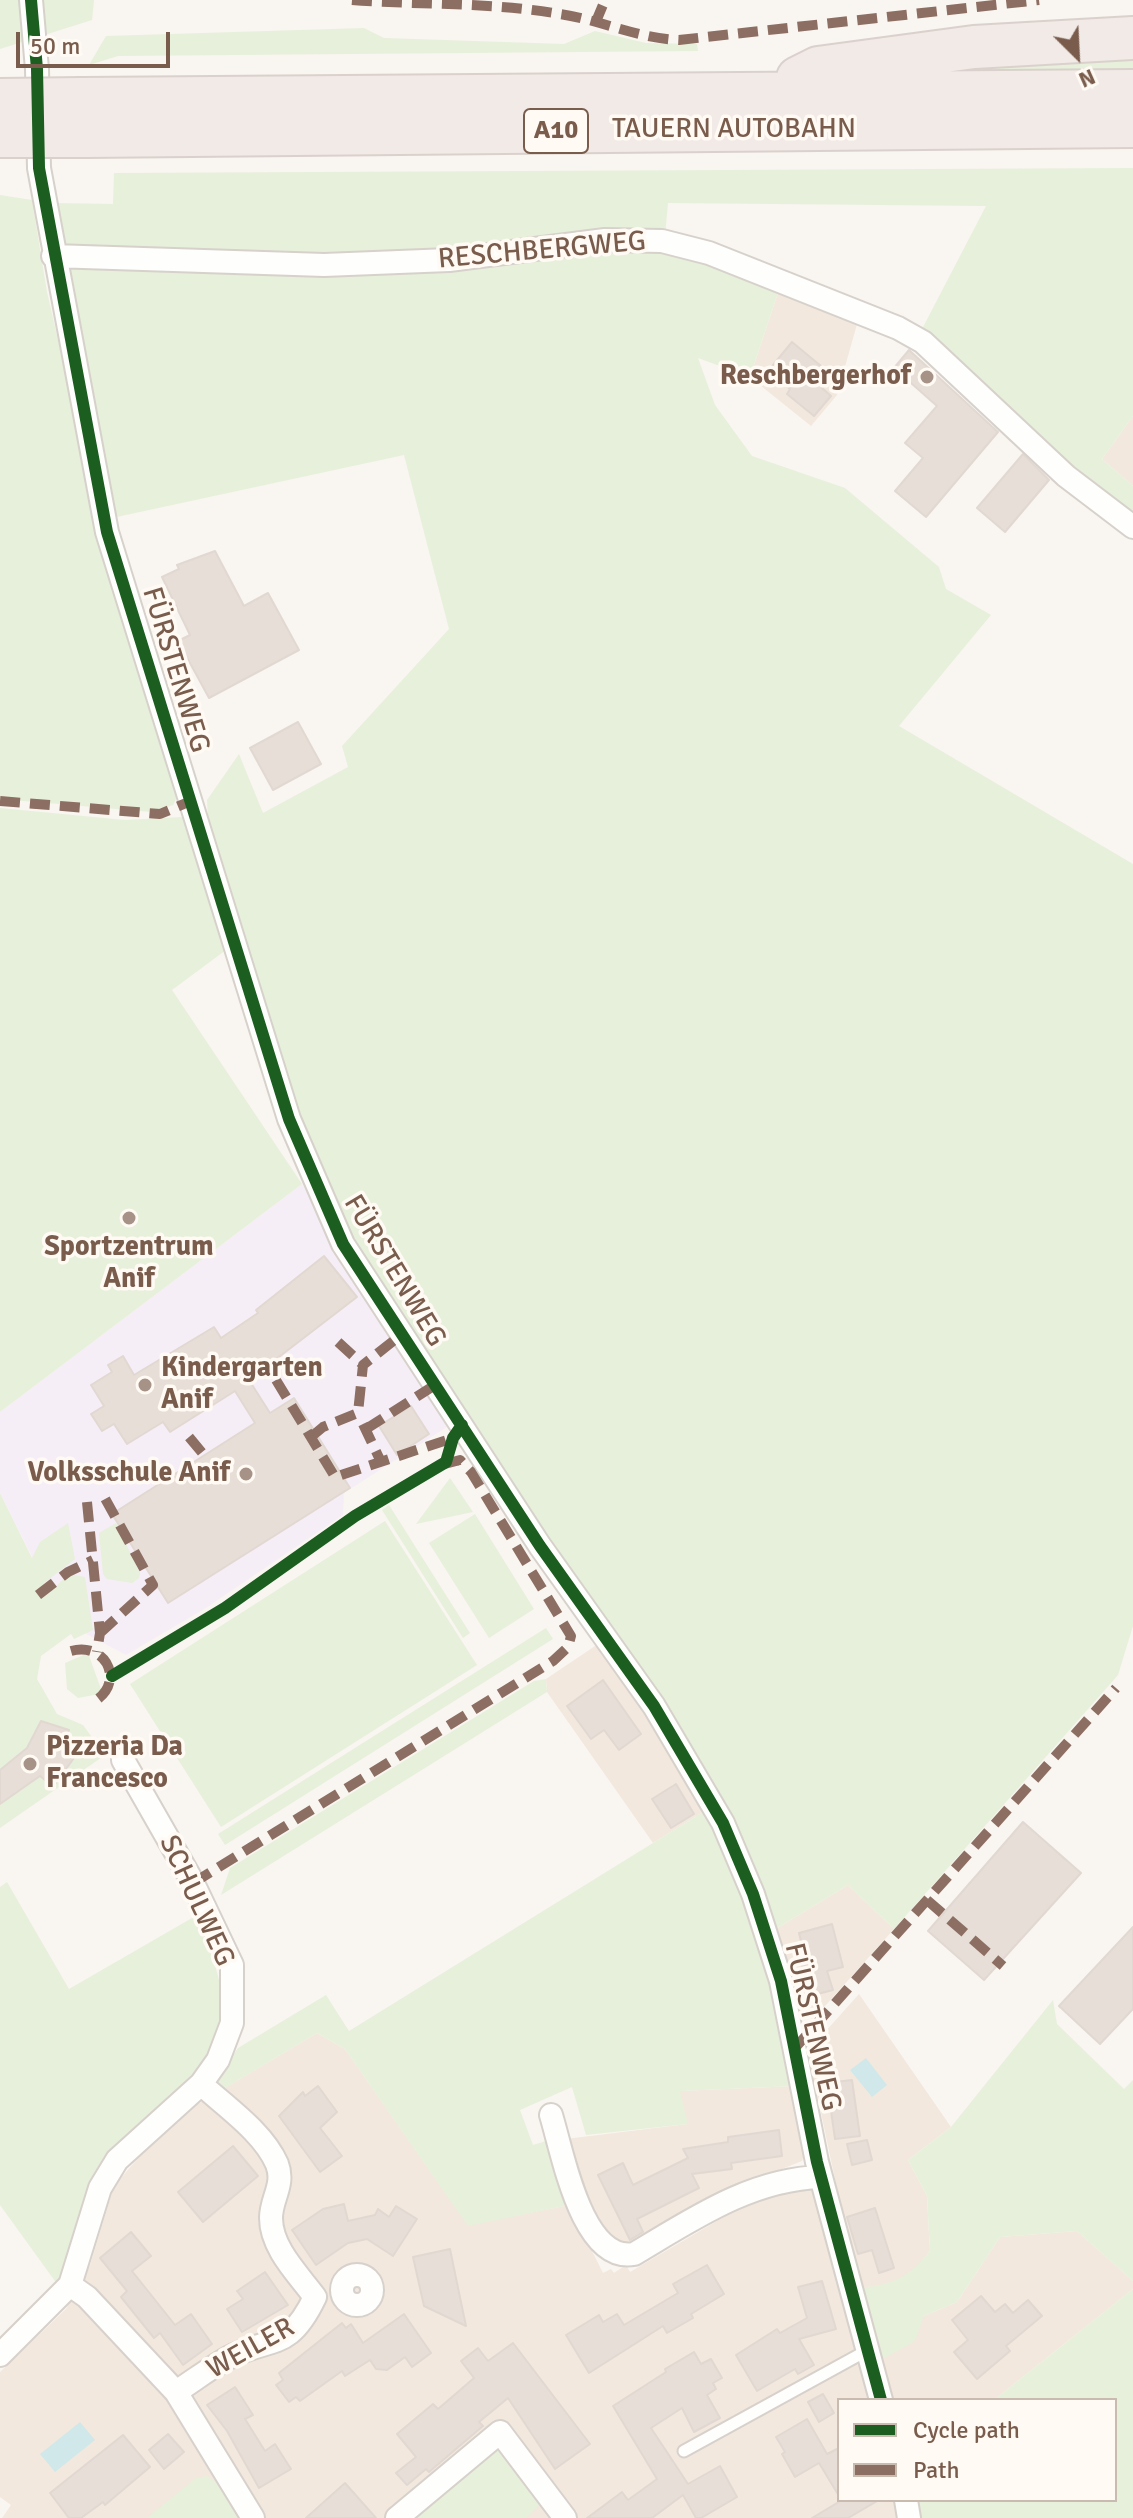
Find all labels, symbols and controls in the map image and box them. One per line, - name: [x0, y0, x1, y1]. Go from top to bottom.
- scale bar: [20, 16, 174, 66]
- north arrow: [1037, 16, 1117, 96]
- text: 50 m: [30, 31, 80, 61]
- text: N: [1074, 63, 1099, 94]
- road number: A10: [524, 109, 588, 153]
- street label: TAUERN AUTOBAHN: [612, 113, 856, 147]
- street label: RESCHBERGWEG: [437, 225, 647, 277]
- place label: Reschbergerhof: [720, 360, 911, 394]
- marker: Reschbergerhof: [918, 368, 936, 386]
- street label: FÜRSTENWEG: [134, 583, 216, 757]
- street label: FÜRSTENWEG: [336, 1189, 452, 1353]
- marker: Sportzentrum Anif: [120, 1209, 138, 1227]
- place label: Sportzentrum Anif: [44, 1231, 214, 1297]
- place label: Kindergarten Anif: [161, 1352, 323, 1418]
- marker: Kindergarten Anif: [136, 1376, 154, 1394]
- place label: Volksschule Anif: [28, 1457, 230, 1491]
- marker: Volksschule Anif: [237, 1465, 255, 1483]
- place label: Pizzeria Da Francesco: [46, 1731, 183, 1797]
- marker: Pizzeria Da Francesco: [21, 1755, 39, 1773]
- street label: SCHULWEG: [151, 1830, 241, 1972]
- street label: FÜRSTENWEG: [776, 1940, 848, 2114]
- street label: WEILER: [201, 2311, 301, 2387]
- legend: [837, 2398, 1117, 2502]
- text: Cycle path: [913, 2415, 1020, 2445]
- text: Path: [913, 2455, 959, 2485]

